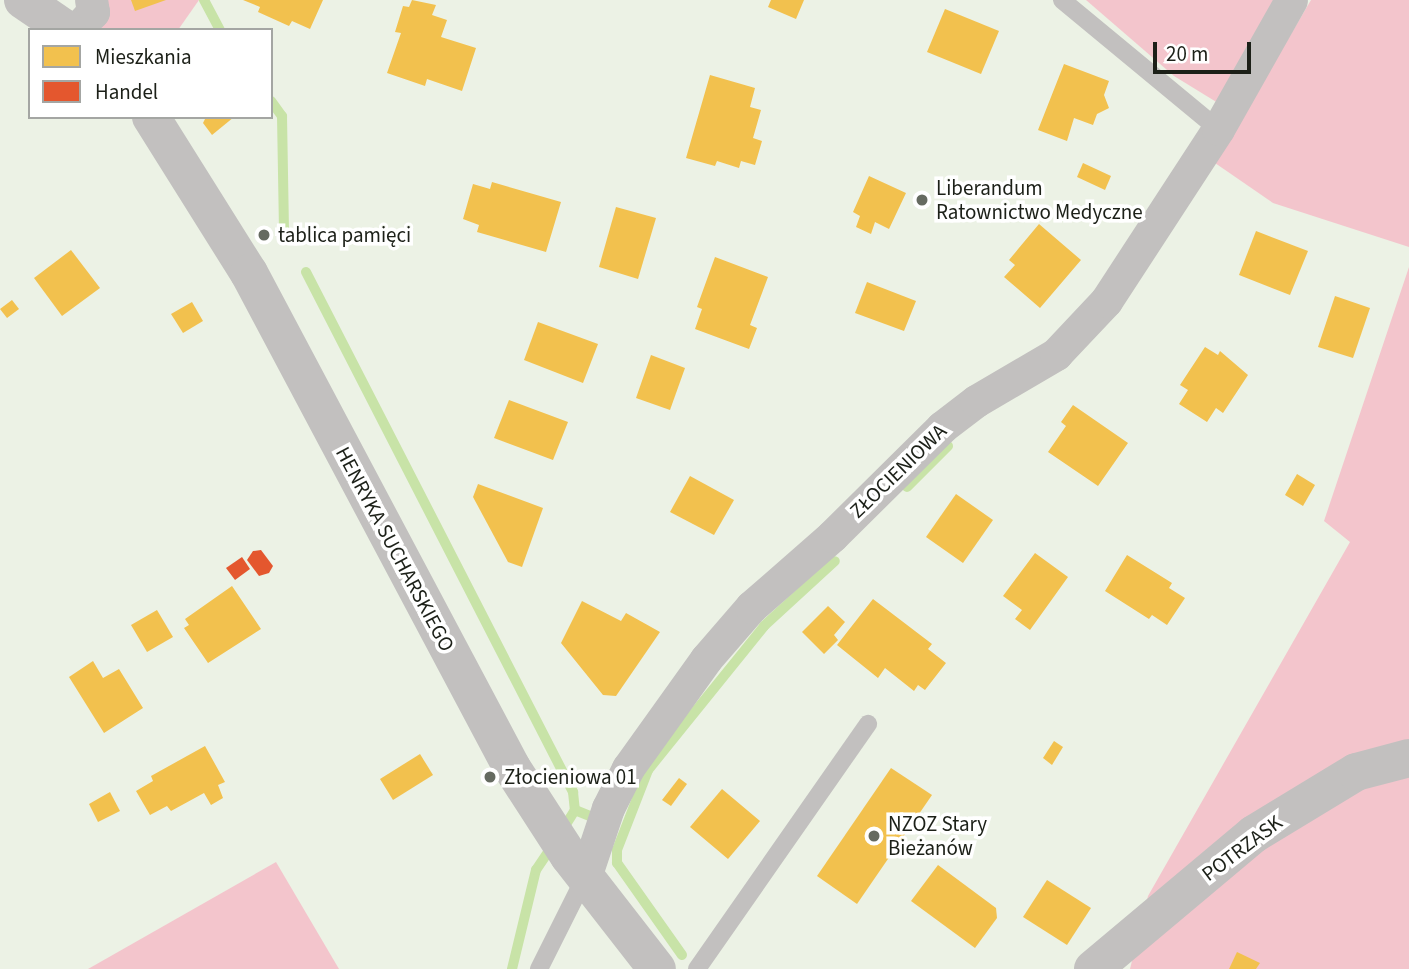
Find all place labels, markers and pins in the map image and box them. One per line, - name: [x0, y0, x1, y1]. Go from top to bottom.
- place label: Liberandum Ratownictwo Medyczne: [936, 175, 1143, 225]
- marker: Liberandum Ratownictwo Medyczne: [914, 192, 930, 208]
- place label: tablica pamięci: [278, 222, 411, 248]
- marker: tablica pamięci: [256, 227, 272, 243]
- place label: Złocieniowa 01: [504, 764, 637, 790]
- marker: Złocieniowa 01: [482, 769, 498, 785]
- place label: NZOZ Stary Bieżanów: [888, 811, 987, 861]
- marker: NZOZ Stary Bieżanów: [866, 828, 882, 844]

